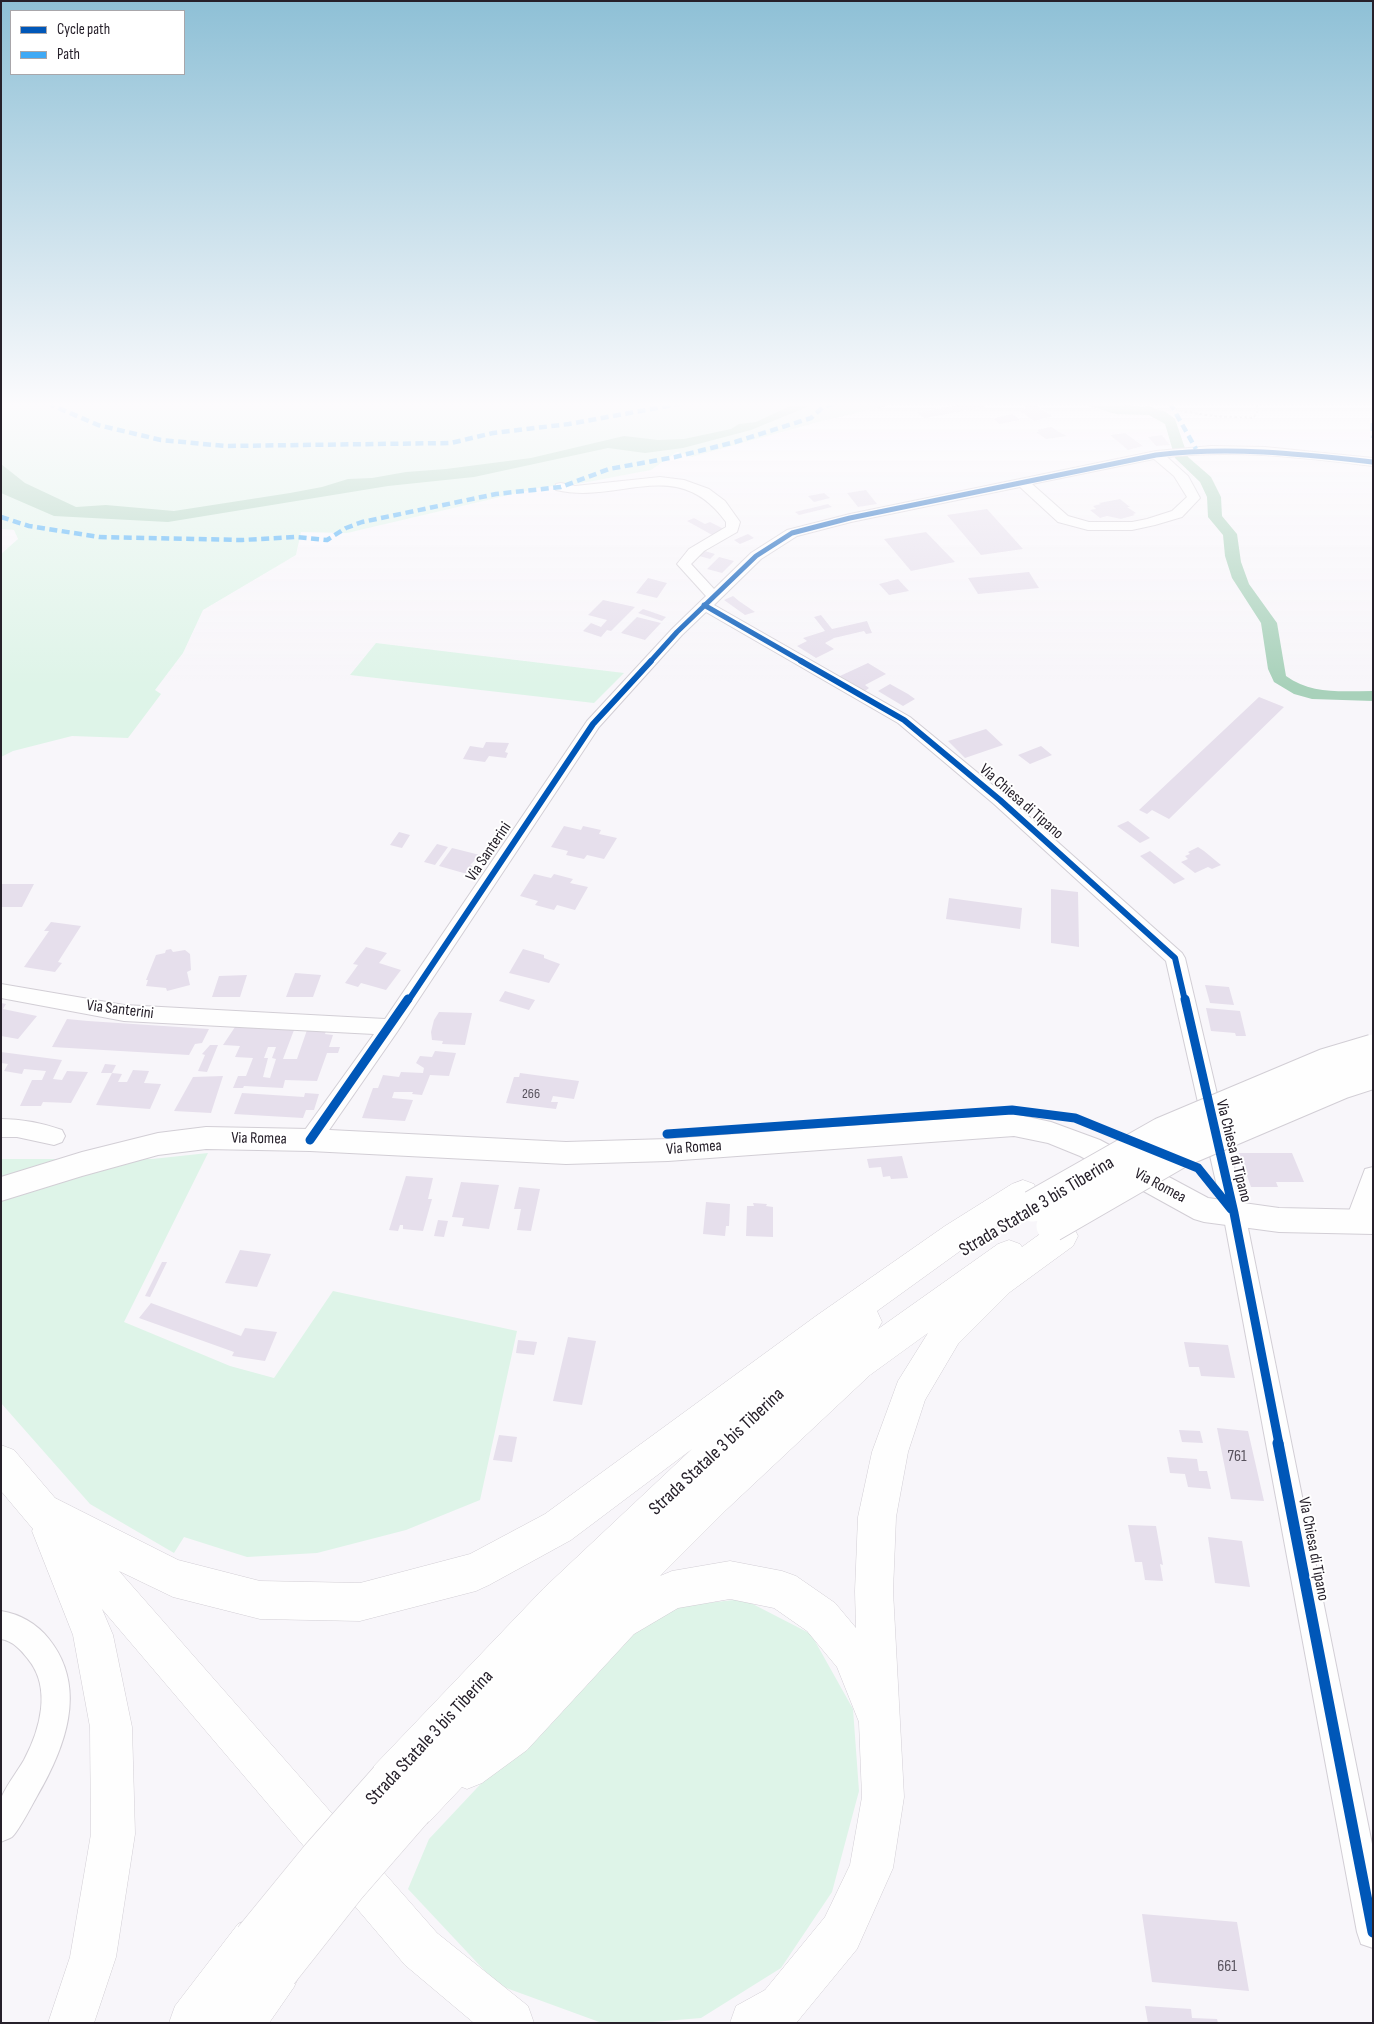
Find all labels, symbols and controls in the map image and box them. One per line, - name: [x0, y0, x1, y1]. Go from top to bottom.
- legend: [10, 10, 185, 75]
- text: Cycle path: [57, 20, 110, 39]
- text: Path: [57, 45, 80, 64]
- street label: Via Chiesa di Tipano: [975, 760, 1067, 844]
- street label: Via Santerini: [462, 819, 516, 885]
- street label: Via Santerini: [85, 996, 155, 1024]
- house number: 266: [522, 1086, 540, 1102]
- street label: Via Chiesa di Tipano: [1211, 1098, 1255, 1204]
- street label: Via Romea: [231, 1129, 287, 1149]
- street label: Via Romea: [666, 1136, 722, 1160]
- street label: Strada Statale 3 bis Tiberina: [956, 1152, 1118, 1262]
- street label: Via Romea: [1131, 1164, 1189, 1208]
- street label: Strada Statale 3 bis Tiberina: [645, 1383, 789, 1521]
- house number: 761: [1228, 1447, 1246, 1467]
- street label: Via Chiesa di Tipano: [1294, 1496, 1332, 1602]
- street label: Strada Statale 3 bis Tiberina: [361, 1666, 499, 1810]
- house number: 661: [1217, 1957, 1237, 1977]

